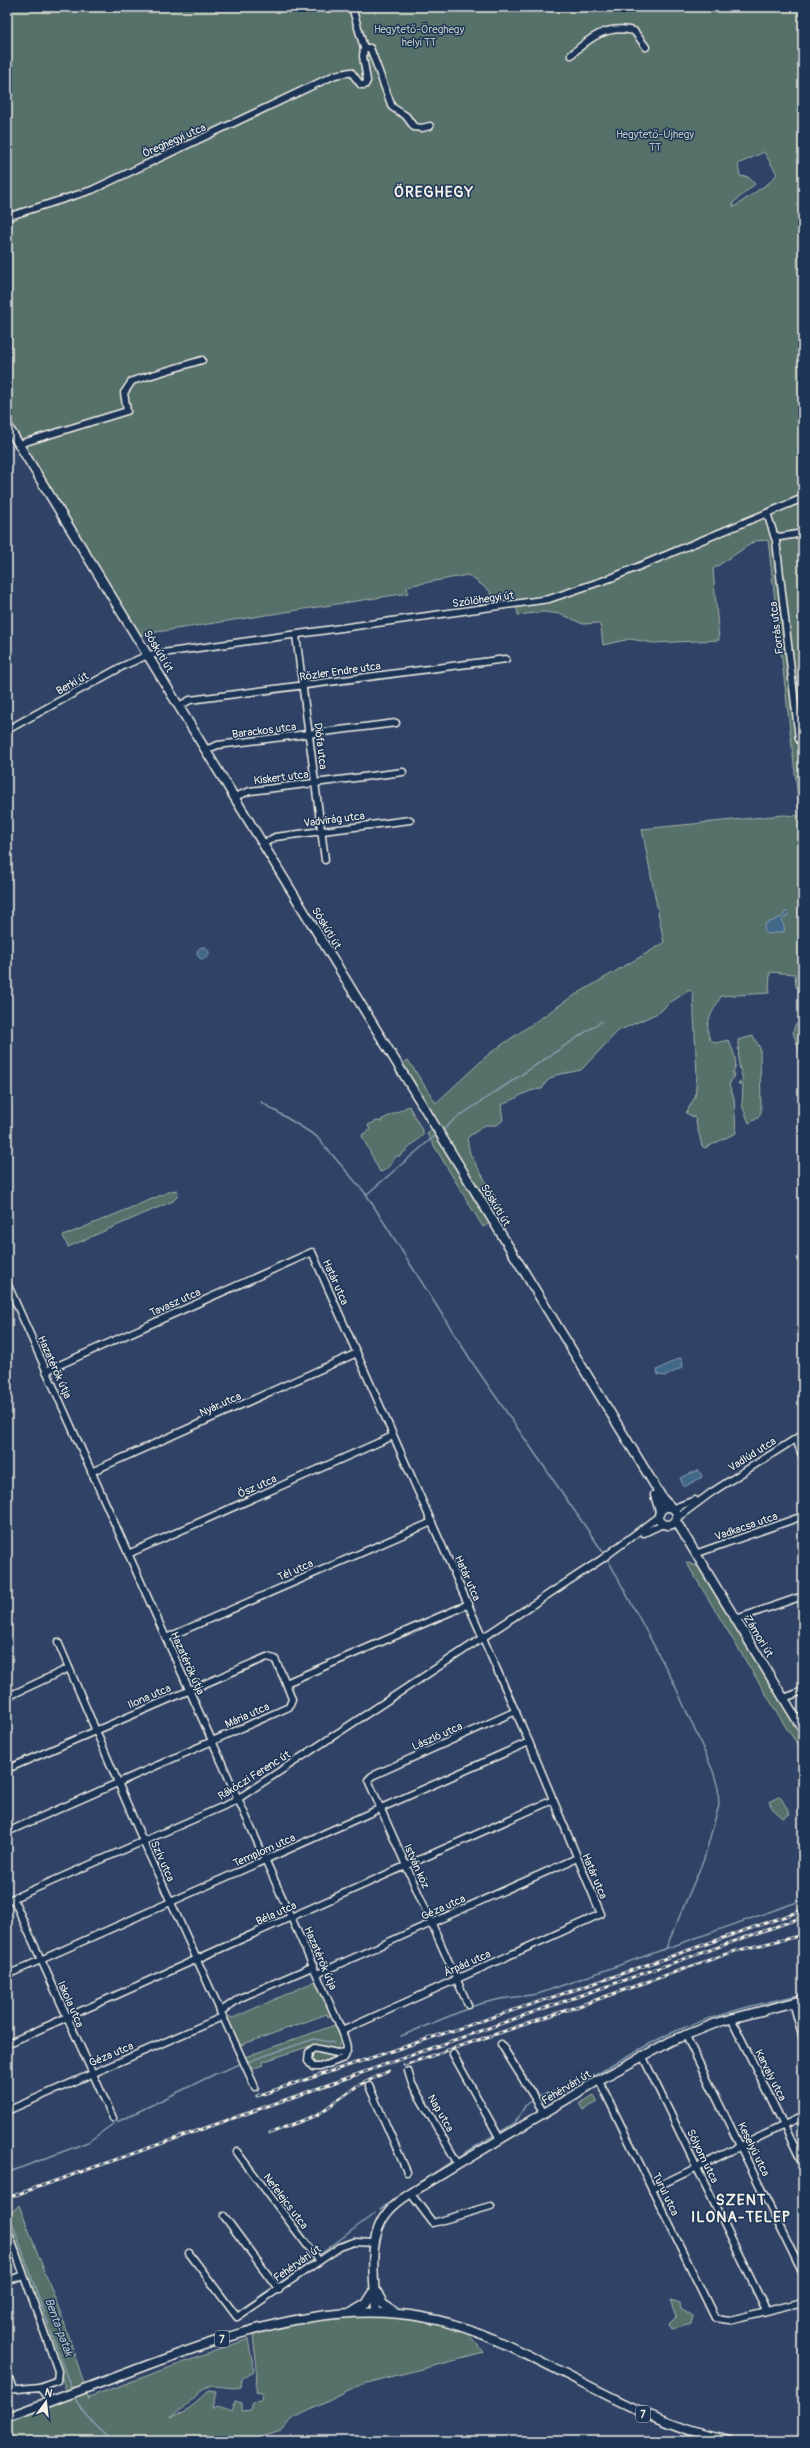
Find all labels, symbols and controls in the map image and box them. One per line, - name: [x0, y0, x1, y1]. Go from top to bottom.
- park label: Hegytető-Öreghegy helyi TT: [374, 23, 464, 49]
- street label: Öreghegyi utca: [140, 121, 208, 160]
- park label: Hegytető-Újhegy TT: [616, 128, 694, 154]
- district label: ÖREGHEGY: [394, 183, 474, 202]
- street label: Szőlőhegyi út: [451, 589, 515, 610]
- street label: Forrás utca: [767, 601, 786, 655]
- street label: Sóskúti út: [141, 628, 176, 675]
- street label: Rőzler Endre utca: [299, 659, 382, 684]
- street label: Berki út: [54, 669, 91, 698]
- street label: Barackos utca: [231, 720, 297, 741]
- street label: Diófa utca: [311, 722, 330, 770]
- street label: Kiskert utca: [253, 768, 309, 787]
- street label: Vadvirág utca: [303, 809, 365, 830]
- street label: Sóskúti út: [309, 905, 344, 952]
- street label: Sóskúti út: [478, 1182, 513, 1229]
- street label: Határ utca: [320, 1257, 351, 1307]
- street label: Tavasz utca: [148, 1285, 203, 1319]
- street label: Hazatérők útja: [35, 1334, 74, 1401]
- street label: Nyár utca: [197, 1390, 243, 1419]
- street label: Vadlúd utca: [726, 1435, 779, 1474]
- street label: Ősz utca: [235, 1471, 279, 1501]
- street label: Vadkacsa utca: [713, 1510, 779, 1543]
- street label: Határ utca: [452, 1553, 483, 1603]
- street label: Tél utca: [275, 1557, 315, 1584]
- street label: Zámori út: [741, 1613, 776, 1660]
- street label: Hazatérők útja: [168, 1630, 207, 1697]
- street label: Ilona utca: [126, 1682, 173, 1711]
- street label: Mária utca: [223, 1700, 271, 1731]
- street label: László utca: [410, 1720, 464, 1753]
- street label: Rákóczi Ferenc út: [216, 1748, 293, 1803]
- street label: Templom utca: [231, 1831, 297, 1870]
- street label: Szív utca: [148, 1839, 177, 1884]
- street label: István köz: [401, 1842, 432, 1891]
- street label: Határ utca: [579, 1851, 610, 1901]
- street label: Géza utca: [419, 1892, 467, 1923]
- street label: Béla utca: [254, 1899, 298, 1928]
- street label: Hazatérők útja: [301, 1925, 340, 1992]
- street label: Árpád utca: [442, 1947, 493, 1980]
- street label: Iskola utca: [55, 1979, 87, 2029]
- street label: Géza utca: [87, 2039, 135, 2070]
- street label: Karvaly utca: [752, 2047, 789, 2103]
- street label: Fehérvári út: [539, 2067, 594, 2107]
- street label: Nap utca: [425, 2092, 456, 2134]
- street label: Keselyű utca: [735, 2120, 772, 2178]
- street label: Sólyom utca: [684, 2127, 721, 2185]
- street label: Turul utca: [650, 2170, 682, 2218]
- street label: Nefelejcs utca: [260, 2171, 311, 2232]
- district label: SZENT ILONA-TELEP: [691, 2191, 791, 2227]
- street label: Fehérvári út: [271, 2242, 324, 2285]
- water label: Benta-patak: [41, 2296, 76, 2359]
- road number: 7: [215, 2331, 229, 2347]
- north arrow: [26, 2382, 66, 2422]
- text: N: [43, 2386, 54, 2400]
- road number: 7: [636, 2406, 650, 2422]

